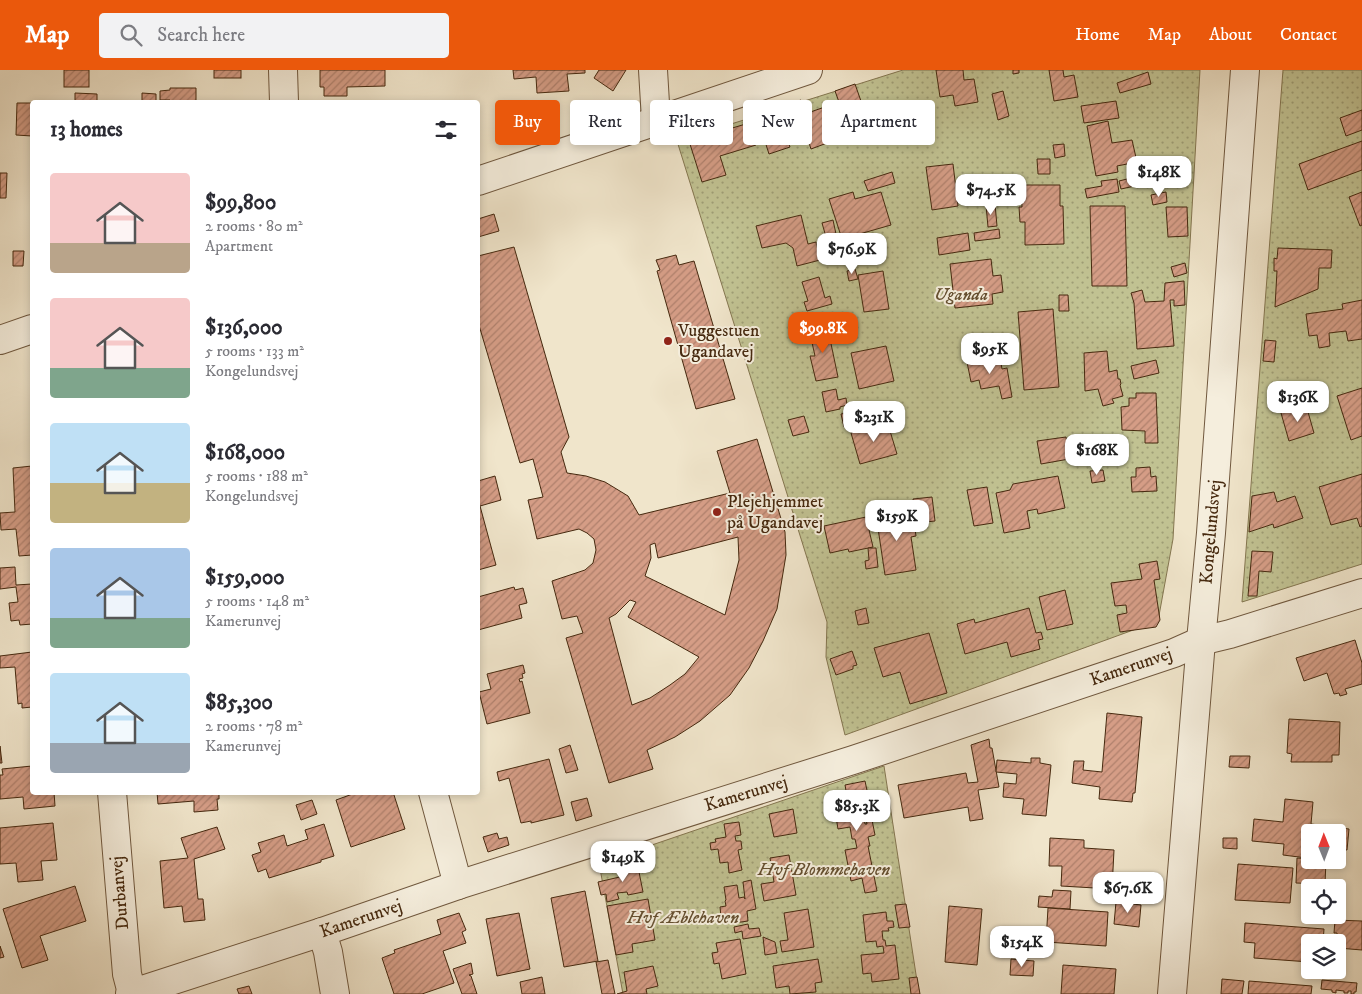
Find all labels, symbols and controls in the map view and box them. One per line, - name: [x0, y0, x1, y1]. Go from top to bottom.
- search box: [99, 13, 449, 58]
- text: Map: [25, 20, 69, 50]
- icon: search: [117, 21, 145, 49]
- text: Search here: [157, 24, 245, 47]
- text: Home: [1075, 24, 1120, 46]
- text: Map: [1148, 24, 1181, 46]
- text: About: [1209, 24, 1252, 46]
- text: Contact: [1280, 24, 1337, 46]
- chip: Buy: [495, 100, 560, 145]
- chip: Rent: [570, 100, 640, 145]
- chip: Filters: [650, 100, 733, 145]
- chip: New: [743, 100, 812, 145]
- chip: Apartment: [822, 100, 935, 145]
- icon: filters: [432, 116, 460, 144]
- text: 13 homes: [50, 117, 123, 143]
- pin: $148K: [1124, 156, 1194, 198]
- text: $148K: [1137, 162, 1181, 182]
- pin: $74.5K: [950, 174, 1032, 216]
- text: $74.5K: [966, 180, 1016, 200]
- text: $99,800: [205, 190, 276, 216]
- icon: home: [90, 193, 150, 253]
- text: 2 rooms · 80 m²: [205, 216, 303, 236]
- pin: $76.9K: [811, 232, 893, 275]
- text: Apartment: [205, 236, 273, 256]
- text: $76.9K: [828, 239, 876, 259]
- park label: Uganda: [934, 284, 988, 306]
- pin: $99.8K: [782, 312, 864, 354]
- text: $136,000: [205, 315, 283, 341]
- icon: home: [90, 318, 150, 378]
- text: $99.8K: [799, 318, 847, 338]
- place label: Vuggestuen Ugandavej: [677, 320, 760, 363]
- pin: $95K: [960, 332, 1020, 375]
- marker: Vuggestuen Ugandavej: [662, 335, 674, 347]
- text: $95K: [972, 339, 1008, 359]
- text: 5 rooms · 133 m²: [205, 341, 304, 361]
- text: Kongelundsvej: [205, 361, 298, 381]
- pin: $136K: [1263, 380, 1333, 423]
- text: $136K: [1278, 387, 1318, 407]
- pin: $231K: [839, 400, 909, 443]
- text: $231K: [854, 407, 894, 427]
- pin: $168K: [1062, 434, 1132, 476]
- text: $168,000: [205, 440, 285, 466]
- text: $168K: [1076, 440, 1118, 460]
- icon: home: [90, 443, 150, 503]
- text: 5 rooms · 188 m²: [205, 466, 308, 486]
- street label: Kongelundsvej: [1195, 479, 1227, 585]
- text: Kongelundsvej: [205, 486, 298, 506]
- place label: Plejehjemmet på Ugandavej: [726, 491, 824, 534]
- pin: $159K: [862, 500, 932, 542]
- marker: Plejehjemmet på Ugandavej: [711, 506, 723, 518]
- text: $159K: [876, 506, 918, 526]
- text: $159,000: [205, 565, 285, 591]
- icon: home: [90, 568, 150, 628]
- text: 5 rooms · 148 m²: [205, 591, 309, 611]
- text: Kamerunvej: [205, 611, 281, 631]
- street label: Kamerunvej: [1087, 643, 1175, 691]
- text: $85,300: [205, 690, 273, 716]
- icon: home: [90, 693, 150, 753]
- text: 2 rooms · 78 m²: [205, 716, 302, 736]
- text: Kamerunvej: [205, 736, 281, 756]
- street label: Kamerunvej: [702, 771, 790, 817]
- pin: $85.3K: [816, 790, 898, 832]
- text: $85.3K: [834, 796, 880, 816]
- north arrow: [1301, 824, 1346, 869]
- map controls: [1301, 824, 1346, 979]
- pin: $149K: [588, 840, 658, 883]
- text: $149K: [601, 847, 645, 867]
- street label: Durbanvej: [106, 855, 134, 931]
- park label: Hvf Blommehaven: [757, 859, 890, 881]
- pin: $67.6K: [1087, 872, 1169, 914]
- text: $67.6K: [1104, 878, 1152, 898]
- button: locate: [1301, 879, 1346, 924]
- street label: Kamerunvej: [317, 895, 405, 943]
- park label: Hvf Æblehaven: [626, 907, 739, 929]
- pin: $154K: [987, 926, 1057, 968]
- text: $154K: [1001, 932, 1043, 952]
- button: layers: [1301, 934, 1346, 979]

